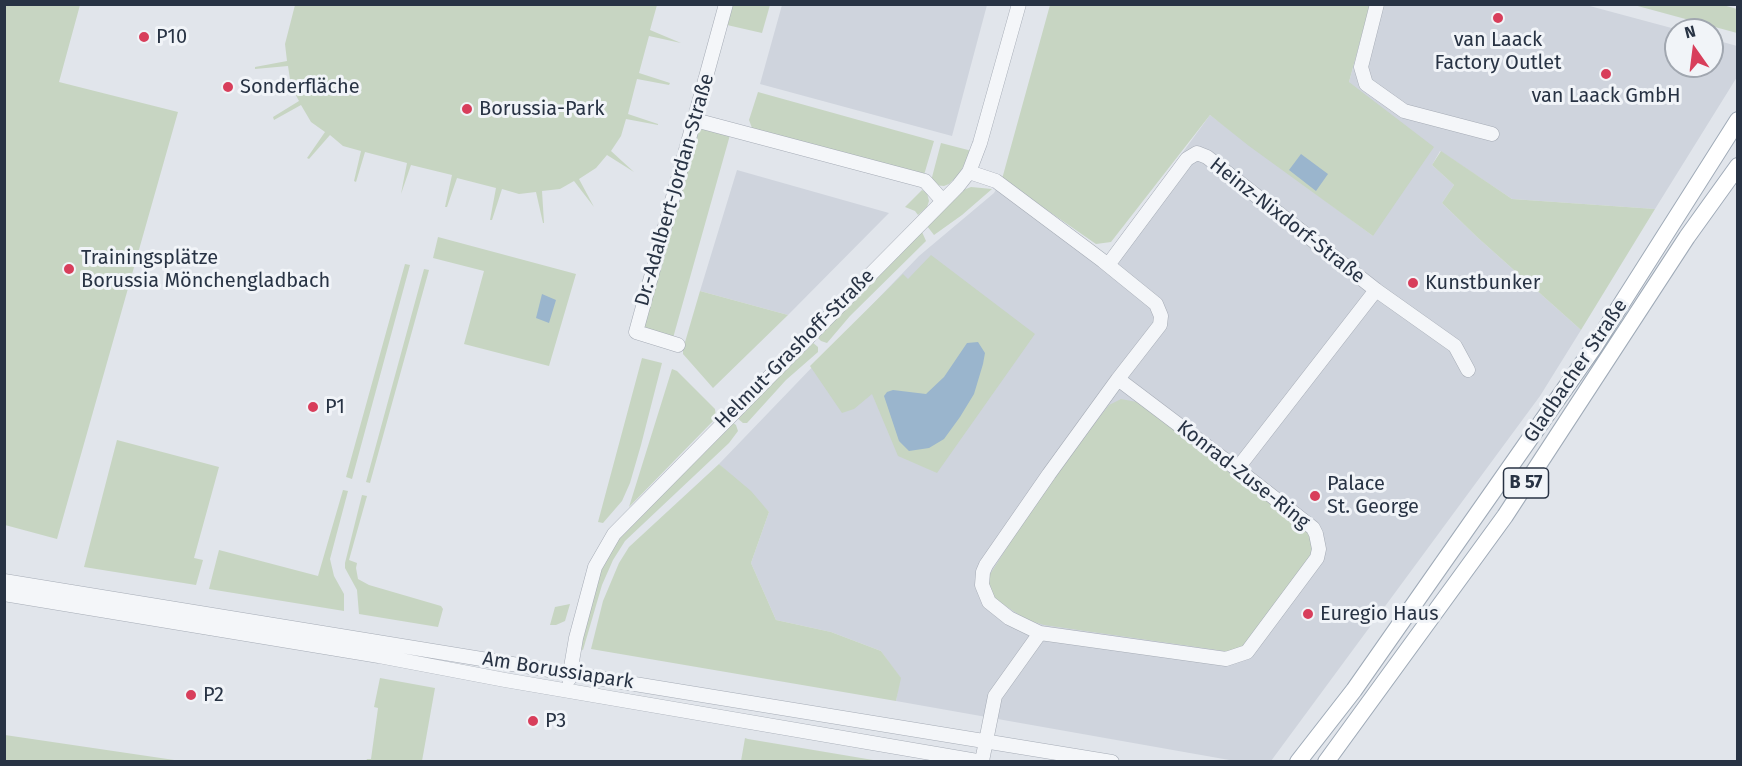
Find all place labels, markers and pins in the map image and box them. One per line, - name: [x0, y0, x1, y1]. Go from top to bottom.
- marker: van Laack Factory Outlet: [1491, 11, 1505, 25]
- place label: P10: [156, 25, 187, 49]
- place label: van Laack Factory Outlet: [1435, 28, 1561, 75]
- marker: P10: [137, 30, 151, 44]
- marker: van Laack GmbH: [1599, 67, 1613, 81]
- place label: Sonderfläche: [240, 75, 360, 99]
- marker: Sonderfläche: [221, 80, 235, 94]
- place label: van Laack GmbH: [1531, 84, 1681, 108]
- place label: Borussia-Park: [479, 97, 604, 121]
- marker: Borussia-Park: [460, 102, 474, 116]
- place label: Trainingsplätze Borussia Mönchengladbach: [81, 246, 330, 293]
- marker: Trainingsplätze Borussia Mönchengladbach: [62, 262, 76, 276]
- place label: Kunstbunker: [1425, 271, 1540, 295]
- marker: Kunstbunker: [1406, 276, 1420, 290]
- place label: P1: [325, 395, 345, 419]
- marker: P1: [306, 400, 320, 414]
- place label: Palace St. George: [1327, 472, 1419, 519]
- marker: Palace St. George: [1308, 489, 1322, 503]
- place label: Euregio Haus: [1320, 602, 1439, 626]
- marker: Euregio Haus: [1301, 607, 1315, 621]
- place label: P2: [203, 683, 224, 707]
- marker: P2: [184, 688, 198, 702]
- place label: P3: [545, 709, 566, 733]
- marker: P3: [526, 714, 540, 728]

